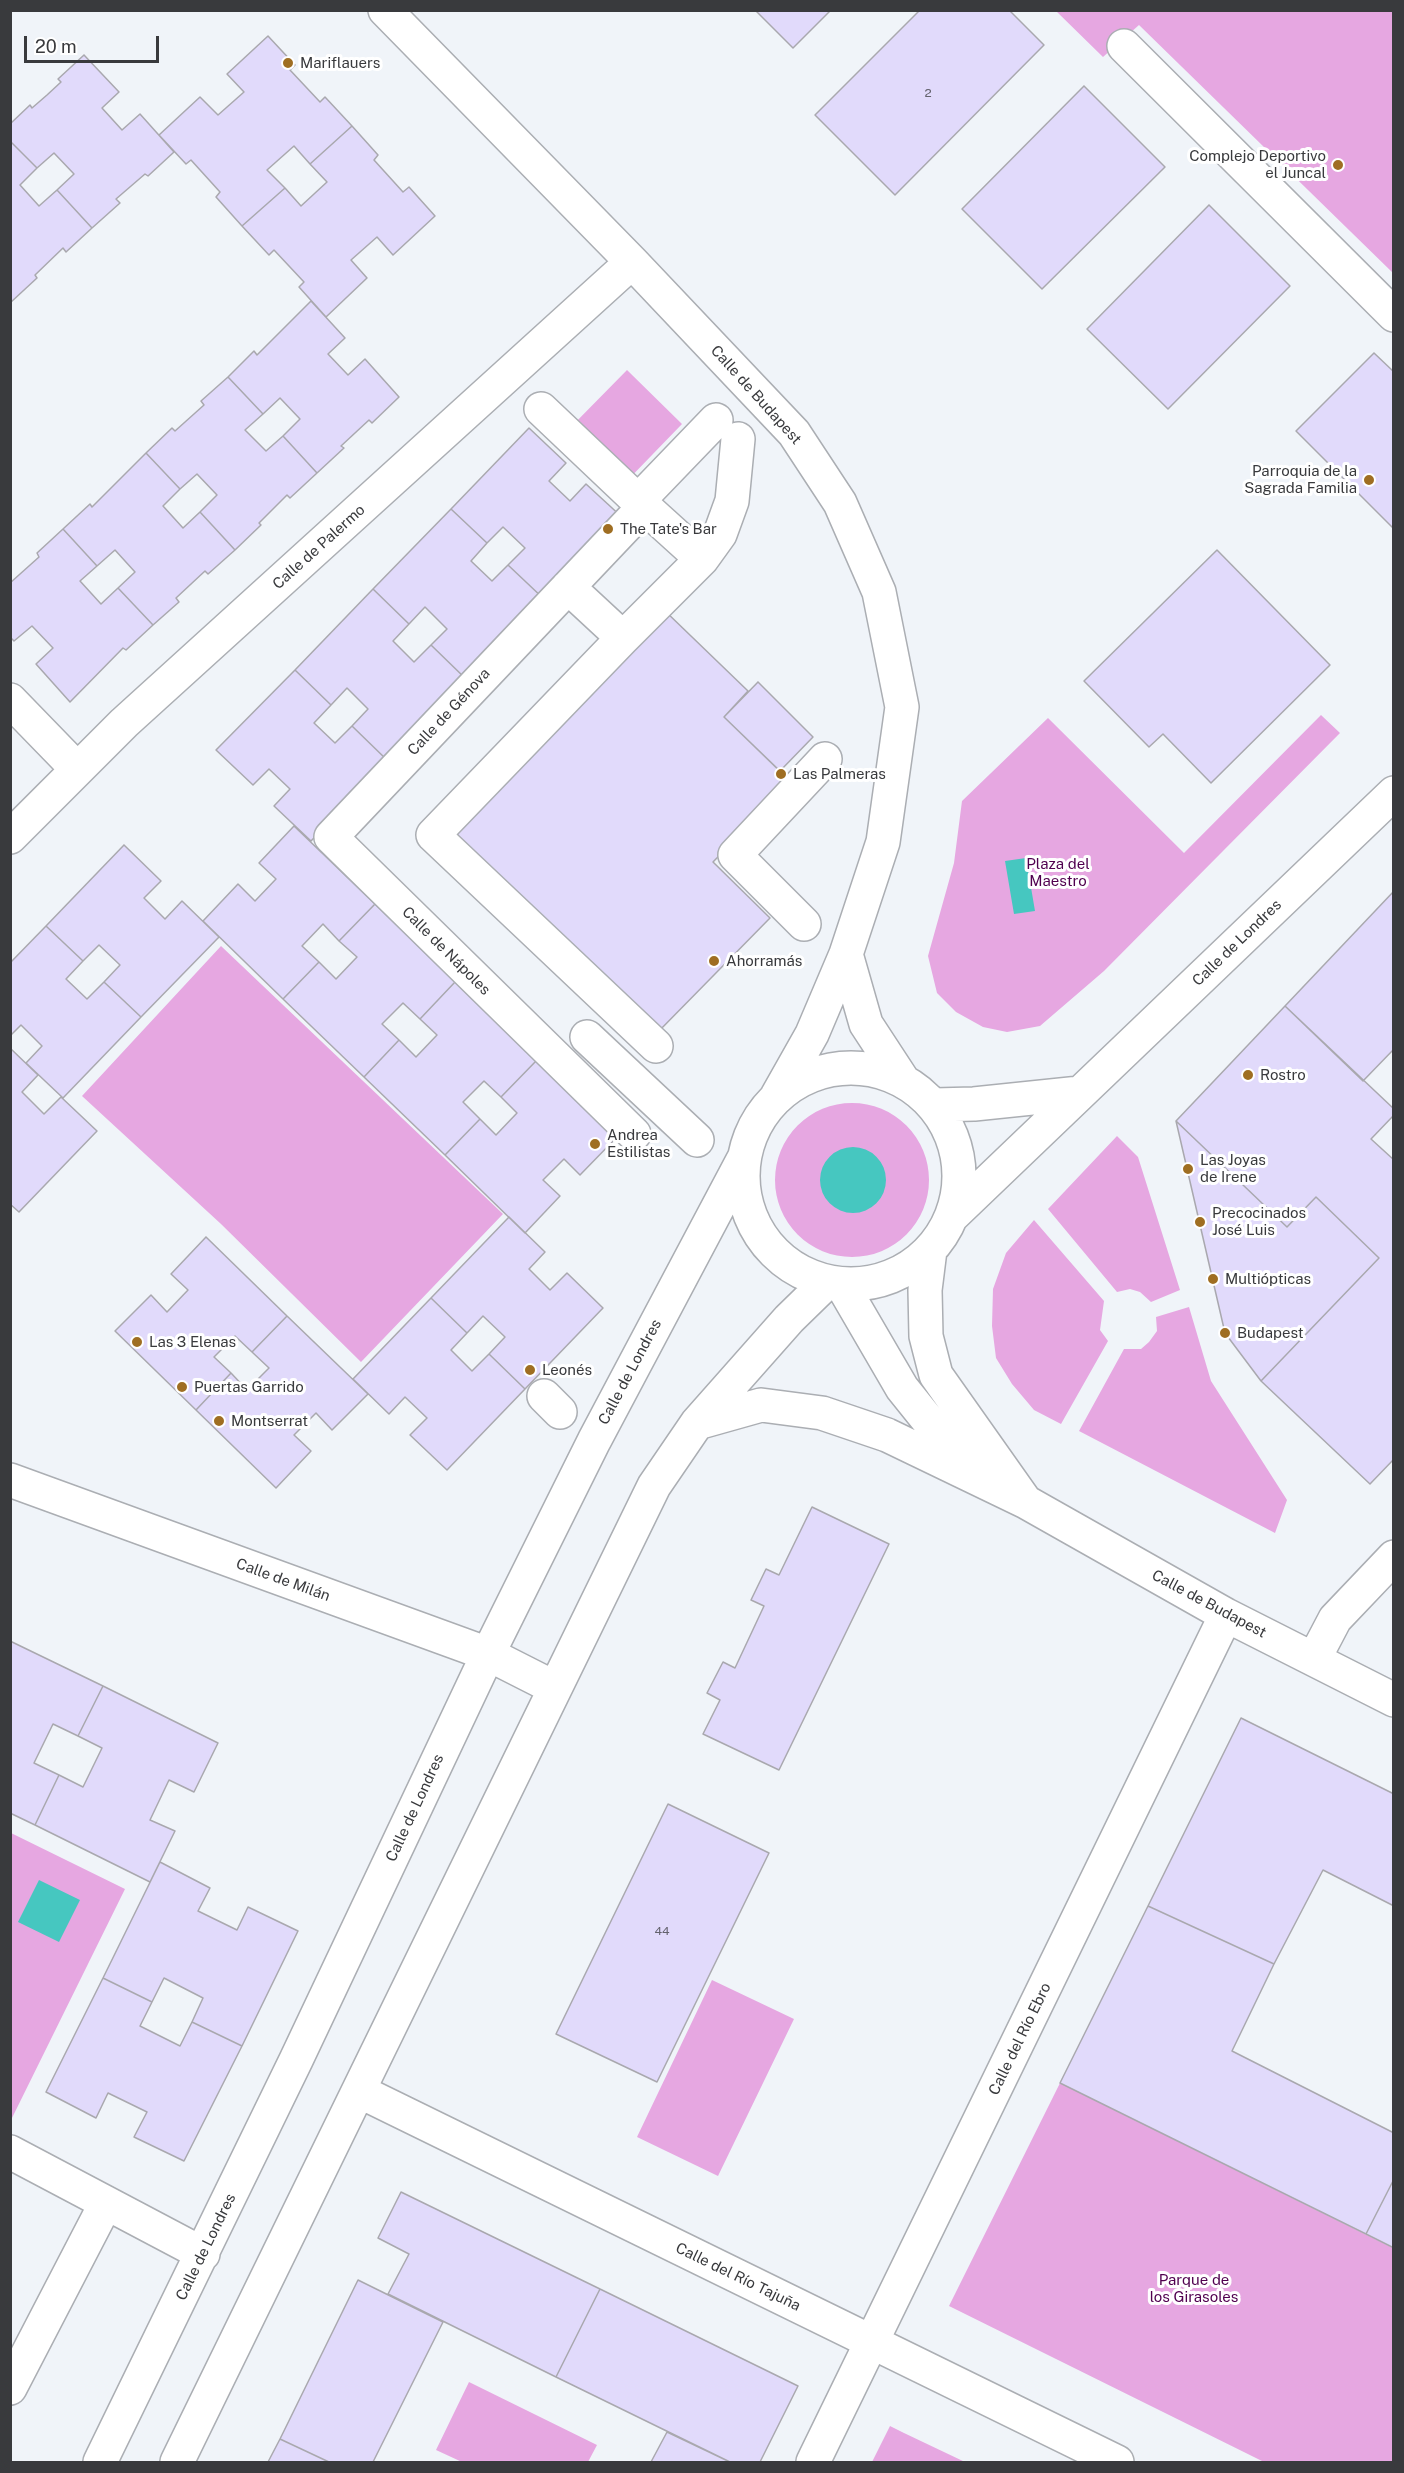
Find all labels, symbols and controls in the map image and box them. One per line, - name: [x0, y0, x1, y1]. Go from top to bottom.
- scale bar: [27, 24, 162, 62]
- text: 20 m: [35, 36, 77, 57]
- place label: Mariflauers: [300, 54, 380, 72]
- marker: Mariflauers: [281, 56, 295, 70]
- house number: 2: [924, 86, 932, 100]
- place label: Complejo Deportivo el Juncal: [1189, 147, 1326, 182]
- marker: Complejo Deportivo el Juncal: [1331, 158, 1345, 172]
- street label: Calle de Budapest: [707, 342, 805, 448]
- place label: Parroquia de la Sagrada Familia: [1244, 462, 1357, 497]
- marker: Parroquia de la Sagrada Familia: [1362, 473, 1376, 487]
- street label: Calle de Palermo: [269, 501, 369, 593]
- place label: The Tate's Bar: [620, 520, 717, 538]
- marker: The Tate's Bar: [601, 522, 615, 536]
- street label: Calle de Génova: [404, 665, 494, 759]
- place label: Las Palmeras: [793, 765, 886, 783]
- marker: Las Palmeras: [774, 767, 788, 781]
- park label: Plaza del Maestro: [1026, 855, 1090, 890]
- street label: Calle de Londres: [1189, 896, 1285, 990]
- street label: Calle de Nápoles: [398, 903, 494, 999]
- place label: Ahorramás: [726, 952, 802, 970]
- marker: Ahorramás: [707, 954, 721, 968]
- place label: Rostro: [1260, 1066, 1306, 1084]
- marker: Rostro: [1241, 1068, 1255, 1082]
- place label: Andrea Estilistas: [607, 1126, 670, 1161]
- marker: Andrea Estilistas: [588, 1137, 602, 1151]
- place label: Las Joyas de Irene: [1200, 1151, 1266, 1186]
- marker: Las Joyas de Irene: [1181, 1162, 1195, 1176]
- place label: Precocinados José Luis: [1212, 1204, 1306, 1239]
- marker: Precocinados José Luis: [1193, 1215, 1207, 1229]
- place label: Multiópticas: [1225, 1270, 1311, 1288]
- marker: Multiópticas: [1206, 1272, 1220, 1286]
- street label: Calle de Londres: [595, 1316, 665, 1428]
- place label: Budapest: [1237, 1324, 1304, 1342]
- marker: Budapest: [1218, 1326, 1232, 1340]
- place label: Las 3 Elenas: [149, 1333, 236, 1351]
- marker: Las 3 Elenas: [130, 1335, 144, 1349]
- place label: Leonés: [542, 1361, 592, 1379]
- marker: Leonés: [523, 1363, 537, 1377]
- place label: Puertas Garrido: [194, 1378, 304, 1396]
- marker: Puertas Garrido: [175, 1380, 189, 1394]
- place label: Montserrat: [231, 1412, 308, 1430]
- marker: Montserrat: [212, 1414, 226, 1428]
- street label: Calle de Milán: [234, 1555, 332, 1605]
- street label: Calle de Budapest: [1149, 1566, 1269, 1642]
- street label: Calle de Londres: [382, 1751, 448, 1865]
- house number: 44: [654, 1924, 670, 1938]
- street label: Calle del Río Ebro: [985, 1980, 1055, 2098]
- street label: Calle de Londres: [172, 2191, 240, 2303]
- street label: Calle del Río Tajuña: [673, 2239, 803, 2315]
- park label: Parque de los Girasoles: [1150, 2271, 1238, 2306]

